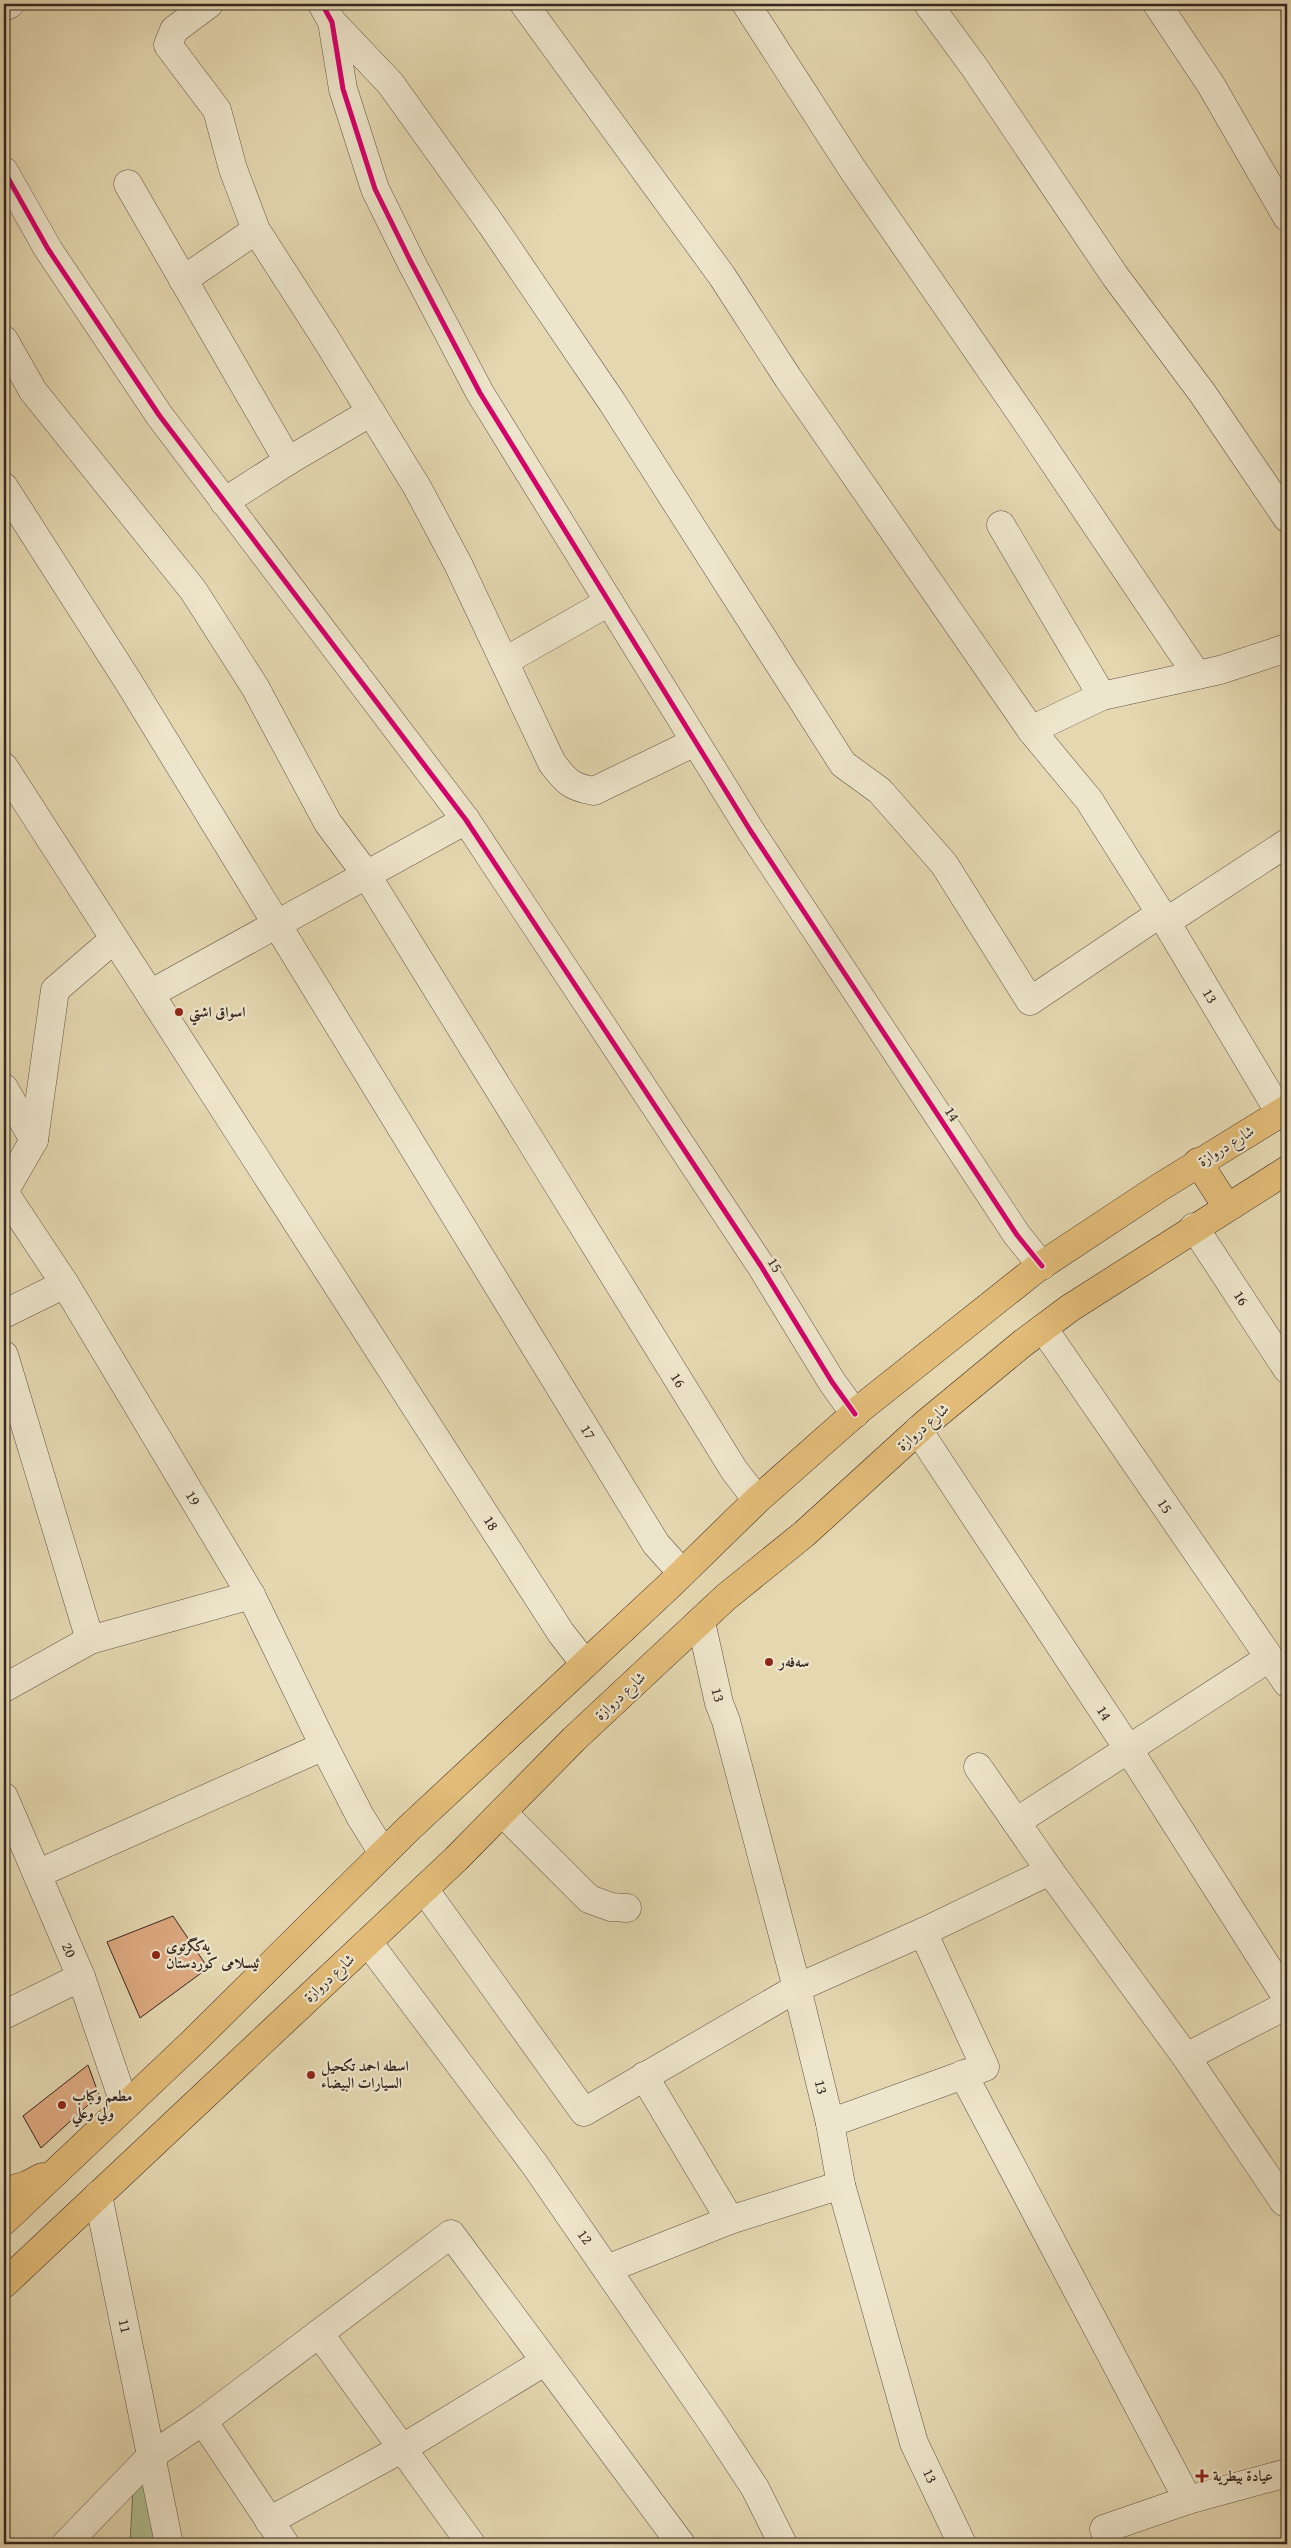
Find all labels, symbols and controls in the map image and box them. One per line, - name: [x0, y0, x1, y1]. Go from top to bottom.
- street label: 13: [1198, 984, 1223, 1007]
- place label: اسواق اشتي: [189, 1001, 246, 1026]
- marker: اسواق اشتي: [173, 1006, 185, 1018]
- street label: 14: [940, 1102, 965, 1126]
- street label: شارع دروازة: [1194, 1120, 1260, 1174]
- street label: 15: [763, 1253, 788, 1276]
- street label: 16: [1229, 1286, 1254, 1310]
- street label: 16: [666, 1368, 691, 1391]
- street label: شارع دروازة: [892, 1398, 955, 1457]
- street label: 17: [576, 1420, 601, 1443]
- street label: 19: [181, 1486, 206, 1509]
- street label: 15: [1153, 1494, 1178, 1518]
- street label: 18: [479, 1511, 504, 1535]
- place label: سەفەر: [777, 1651, 809, 1672]
- marker: سەفەر: [763, 1656, 775, 1668]
- street label: شارع دروازة: [590, 1667, 652, 1727]
- street label: 13: [706, 1685, 730, 1705]
- street label: 14: [1092, 1701, 1117, 1725]
- place label: یەکگرتوی ئیسلامی کوردستان: [166, 1935, 260, 1973]
- street label: 20: [57, 1939, 82, 1961]
- marker: یەکگرتوی ئیسلامی کوردستان: [150, 1949, 162, 1961]
- street label: شارع دروازة: [299, 1949, 361, 2009]
- place label: اسطه احمد تكحيل السيارات البيضاء: [321, 2055, 409, 2093]
- marker: اسطه احمد تكحيل السيارات البيضاء: [305, 2069, 317, 2081]
- street label: 13: [810, 2077, 833, 2096]
- place label: مطعم وكباب ولي وعلي: [71, 2085, 133, 2128]
- marker: مطعم وكباب ولي وعلي: [56, 2099, 68, 2111]
- street label: 12: [573, 2225, 598, 2249]
- street label: 11: [114, 2317, 137, 2335]
- street label: 13: [918, 2465, 943, 2487]
- place label: عيادة بيطرية: [1213, 2465, 1273, 2486]
- marker: عيادة بيطرية: [1195, 2469, 1209, 2483]

